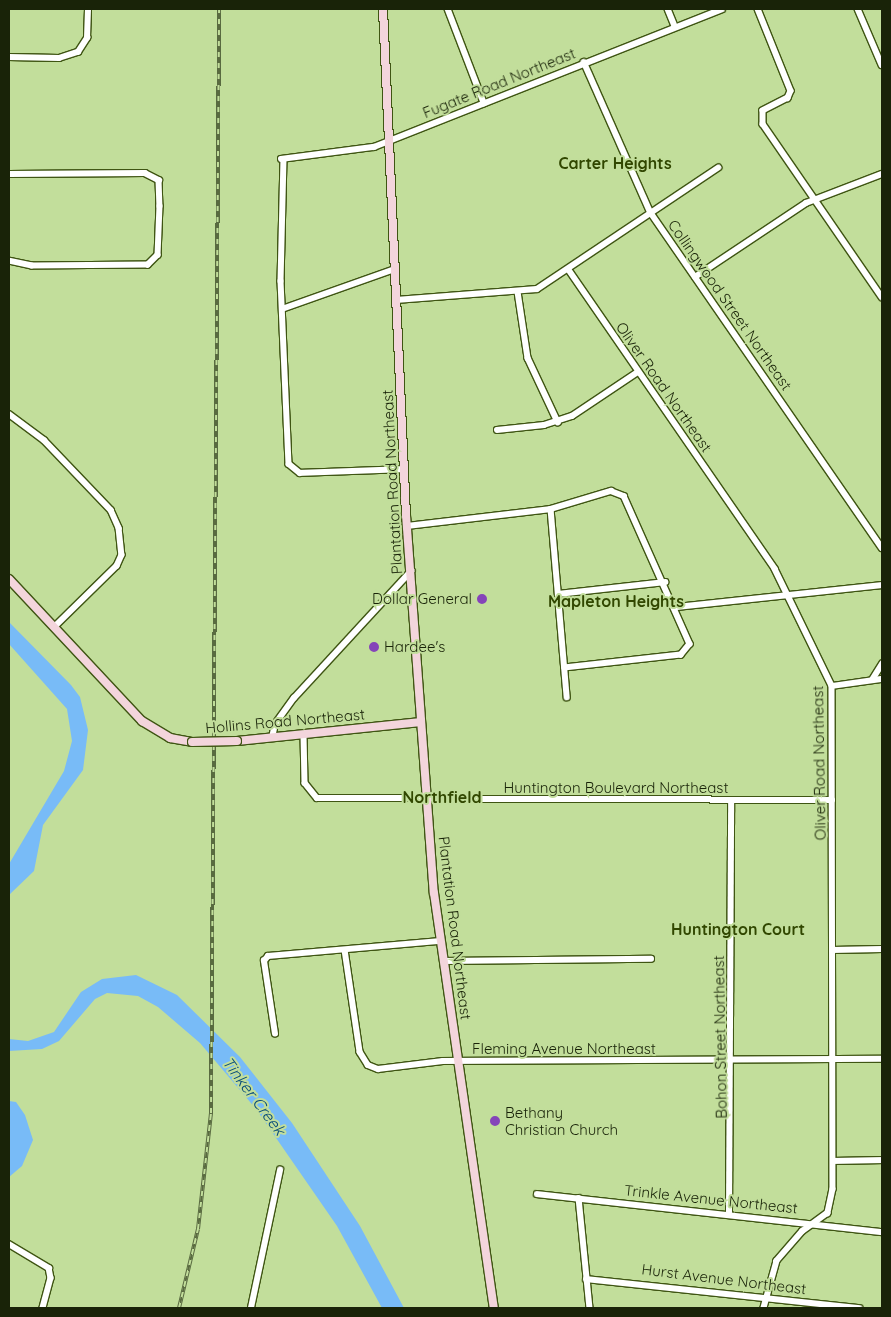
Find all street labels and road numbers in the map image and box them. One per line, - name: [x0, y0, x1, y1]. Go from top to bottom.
- street label: Fugate Road Northeast: [420, 44, 578, 122]
- street label: Collingwood Street Northeast: [664, 216, 796, 394]
- street label: Oliver Road Northeast: [612, 318, 716, 456]
- street label: Plantation Road Northeast: [378, 389, 406, 575]
- street label: Oliver Road Northeast: [809, 685, 829, 841]
- street label: Hollins Road Northeast: [204, 705, 366, 737]
- street label: Huntington Boulevard Northeast: [504, 779, 728, 797]
- street label: Plantation Road Northeast: [435, 835, 475, 1021]
- street label: Bohon Street Northeast: [710, 955, 730, 1119]
- street label: Fleming Avenue Northeast: [472, 1040, 656, 1058]
- street label: Trinkle Avenue Northeast: [623, 1181, 799, 1217]
- street label: Hurst Avenue Northeast: [641, 1260, 807, 1298]

